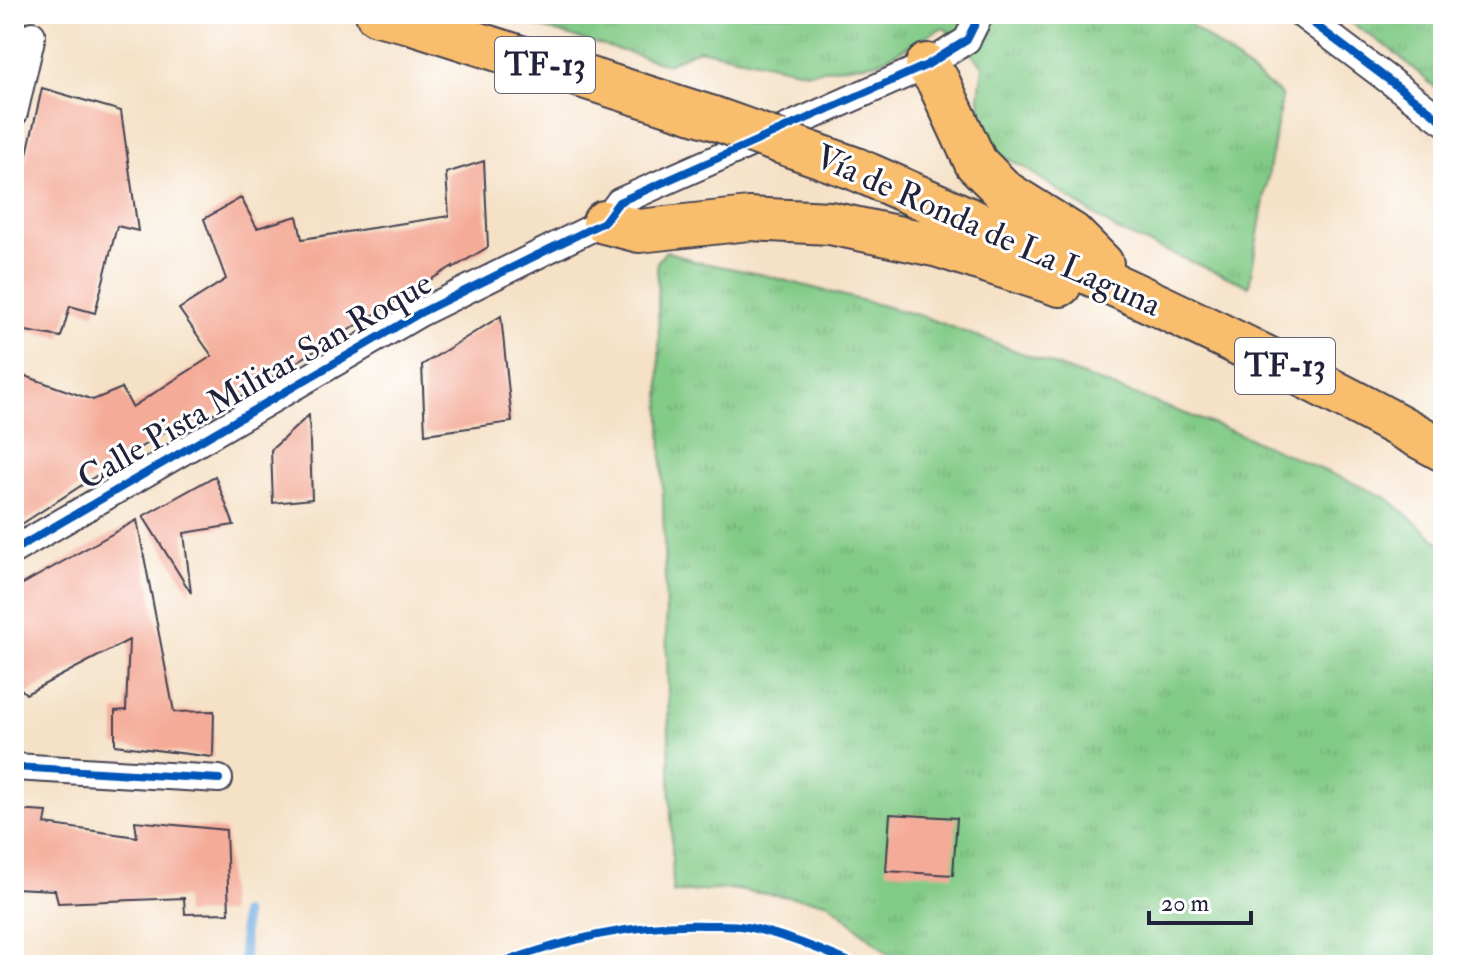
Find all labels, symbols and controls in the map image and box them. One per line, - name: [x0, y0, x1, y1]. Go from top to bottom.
- road number: TF-13: [495, 37, 595, 93]
- street label: Vía de Ronda de La Laguna: [808, 135, 1168, 327]
- street label: Calle Pista Militar San Roque: [70, 262, 440, 500]
- road number: TF-13: [1235, 338, 1335, 394]
- scale bar: [1149, 875, 1251, 925]
- text: 20 m: [1161, 888, 1210, 919]

